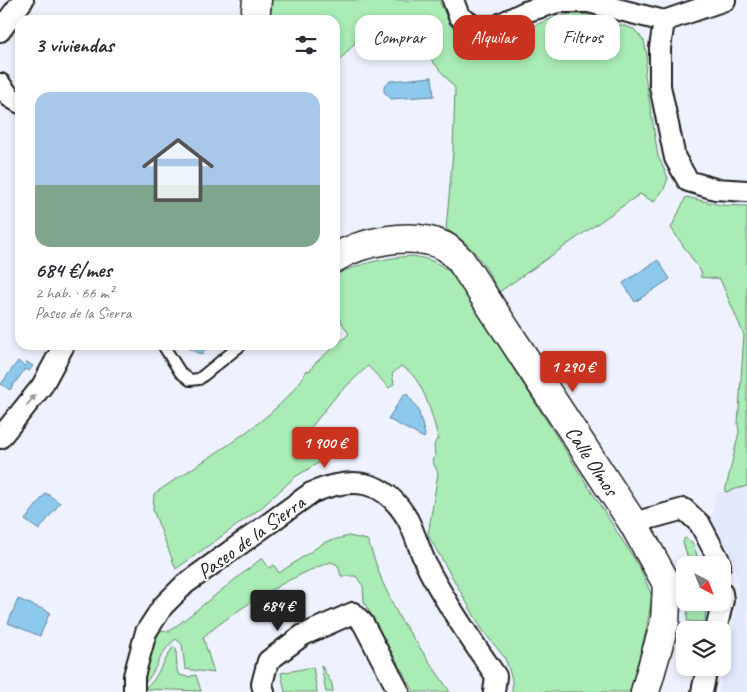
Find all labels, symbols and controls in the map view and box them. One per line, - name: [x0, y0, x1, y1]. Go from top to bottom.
- chip: Comprar: [355, 15, 443, 60]
- chip: Alquilar: [453, 15, 535, 60]
- chip: Filtros: [545, 15, 620, 60]
- icon: filters: [292, 31, 320, 59]
- text: 3 viviendas: [35, 32, 114, 58]
- icon: home: [133, 125, 223, 215]
- text: 684 €/mes: [35, 257, 112, 283]
- text: 2 hab. · 66 m²: [35, 283, 114, 303]
- text: Paseo de la Sierra: [35, 303, 131, 323]
- pin: 1 290 €: [527, 350, 619, 393]
- text: 1 290 €: [551, 357, 595, 377]
- one-way arrow: [25, 394, 36, 407]
- street label: Calle Olmos: [560, 421, 625, 502]
- pin: 1 900 €: [279, 426, 371, 469]
- text: 1 900 €: [303, 433, 347, 453]
- street label: Paseo de la Sierra: [192, 488, 311, 585]
- north arrow: [676, 556, 731, 611]
- map controls: [676, 556, 731, 676]
- pin: 684 €: [243, 590, 313, 632]
- text: 684 €: [261, 596, 295, 616]
- button: layers: [676, 621, 731, 676]

